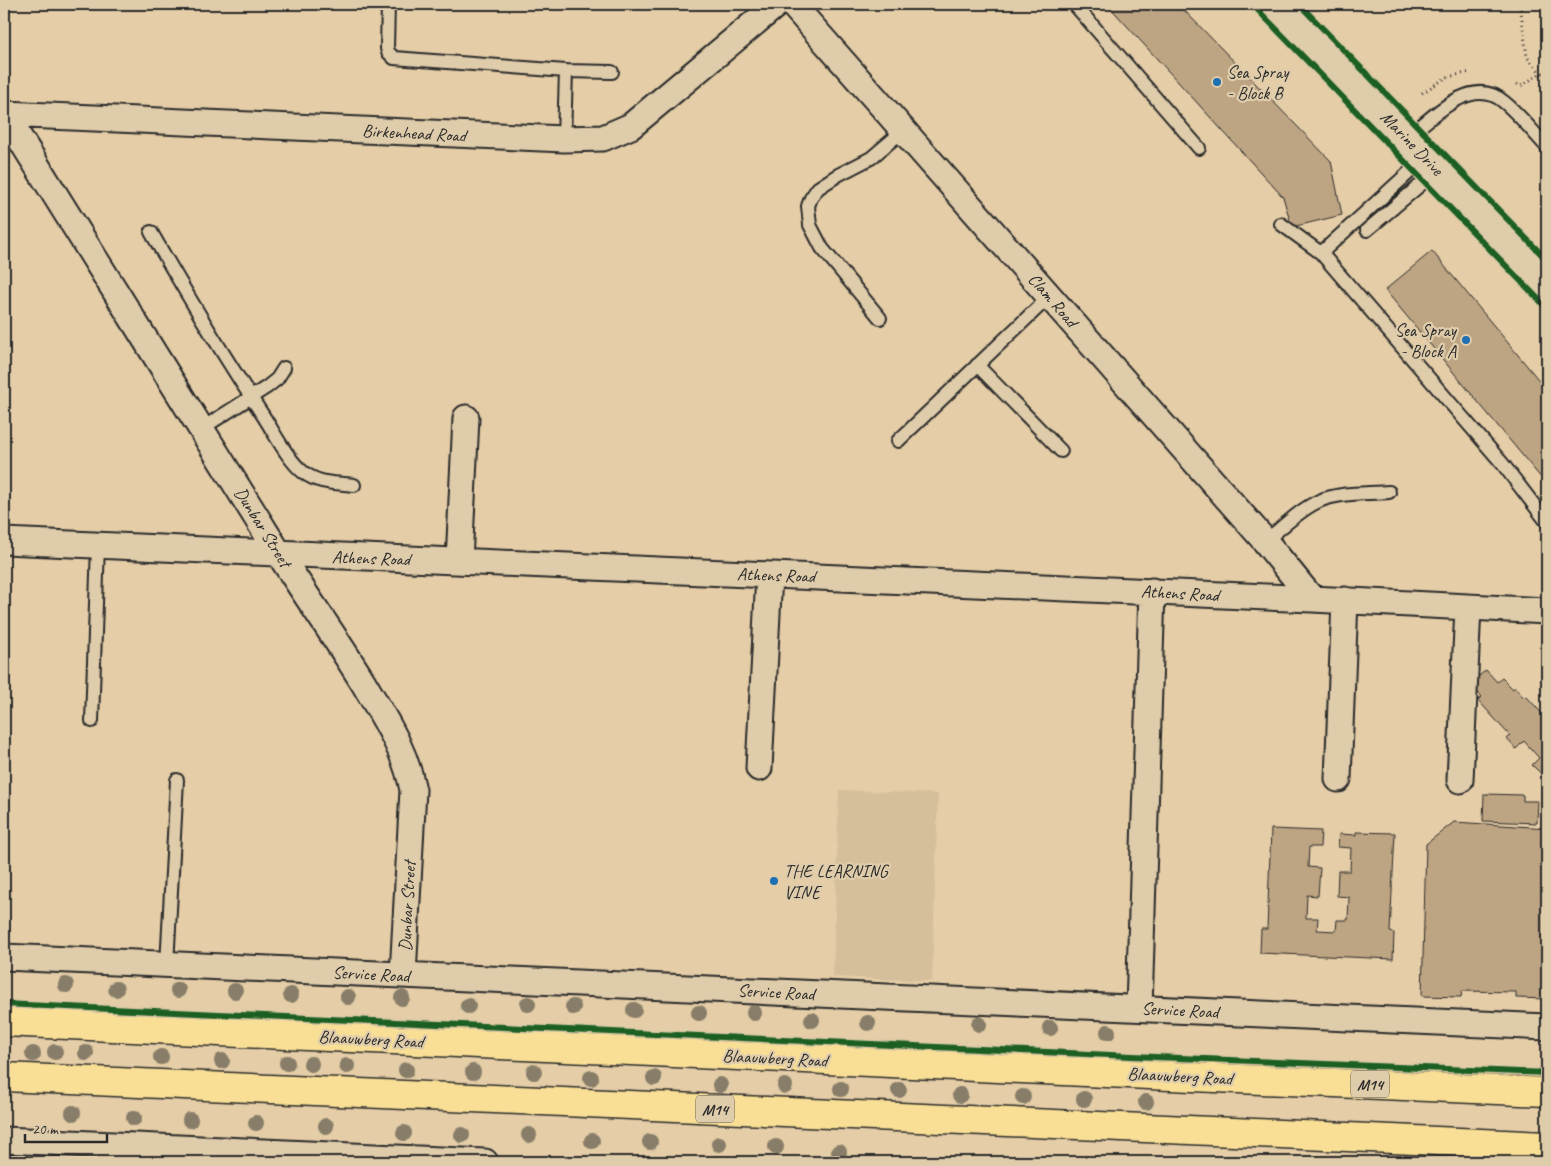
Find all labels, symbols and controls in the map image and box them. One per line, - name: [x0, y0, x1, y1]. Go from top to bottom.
- place label: Sea Spray - Block B: [1227, 61, 1290, 104]
- marker: Sea Spray - Block B: [1211, 76, 1223, 88]
- street label: Marine Drive: [1376, 106, 1449, 181]
- street label: Birkenhead Road: [362, 119, 469, 147]
- street label: Clam Road: [1023, 268, 1084, 334]
- place label: Sea Spray - Block A: [1395, 319, 1458, 362]
- marker: Sea Spray - Block A: [1460, 334, 1472, 346]
- street label: Dunbar Street: [230, 483, 298, 574]
- street label: Athens Road: [332, 546, 413, 570]
- street label: Athens Road: [737, 563, 818, 587]
- street label: Athens Road: [1141, 580, 1222, 606]
- street label: Dunbar Street: [394, 857, 421, 952]
- place label: THE LEARNING VINE: [784, 860, 890, 903]
- marker: THE LEARNING VINE: [768, 875, 780, 887]
- street label: Service Road: [332, 961, 413, 987]
- street label: Service Road: [737, 979, 818, 1005]
- street label: Service Road: [1141, 997, 1222, 1023]
- street label: Blaauwberg Road: [318, 1025, 427, 1053]
- street label: Blaauwberg Road: [722, 1044, 831, 1072]
- street label: Blaauwberg Road: [1127, 1062, 1236, 1090]
- road number: M14: [1351, 1070, 1389, 1098]
- road number: M14: [696, 1096, 734, 1122]
- scale bar: [25, 1111, 108, 1143]
- text: 20 m: [32, 1120, 59, 1139]

